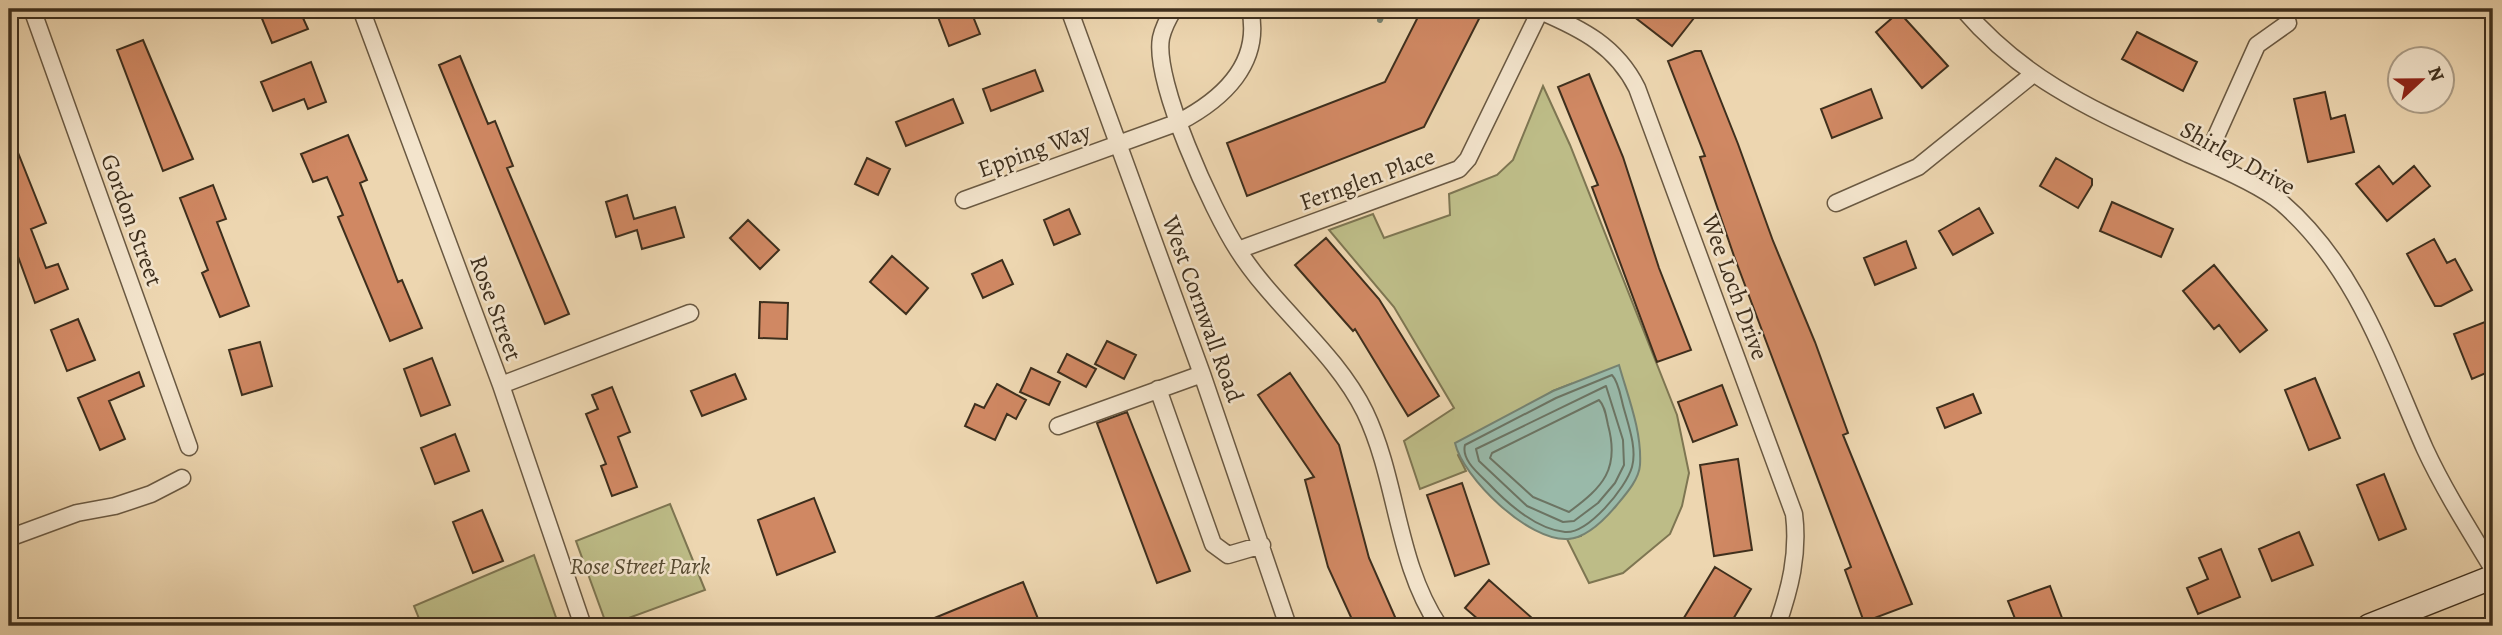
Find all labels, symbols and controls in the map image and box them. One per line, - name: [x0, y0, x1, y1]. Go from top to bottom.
- north arrow: [2386, 46, 2456, 116]
- text: N: [2421, 63, 2451, 85]
- street label: Shirley Drive: [2175, 113, 2301, 203]
- street label: Epping Way: [973, 115, 1095, 185]
- street label: Fernglen Place: [1295, 140, 1439, 218]
- street label: Gordon Street: [93, 150, 171, 290]
- street label: Wee Loch Drive: [1694, 209, 1776, 364]
- street label: West Cornwall Road: [1154, 210, 1252, 407]
- street label: Rose Street: [462, 251, 530, 365]
- park label: Rose Street Park: [570, 550, 711, 582]

